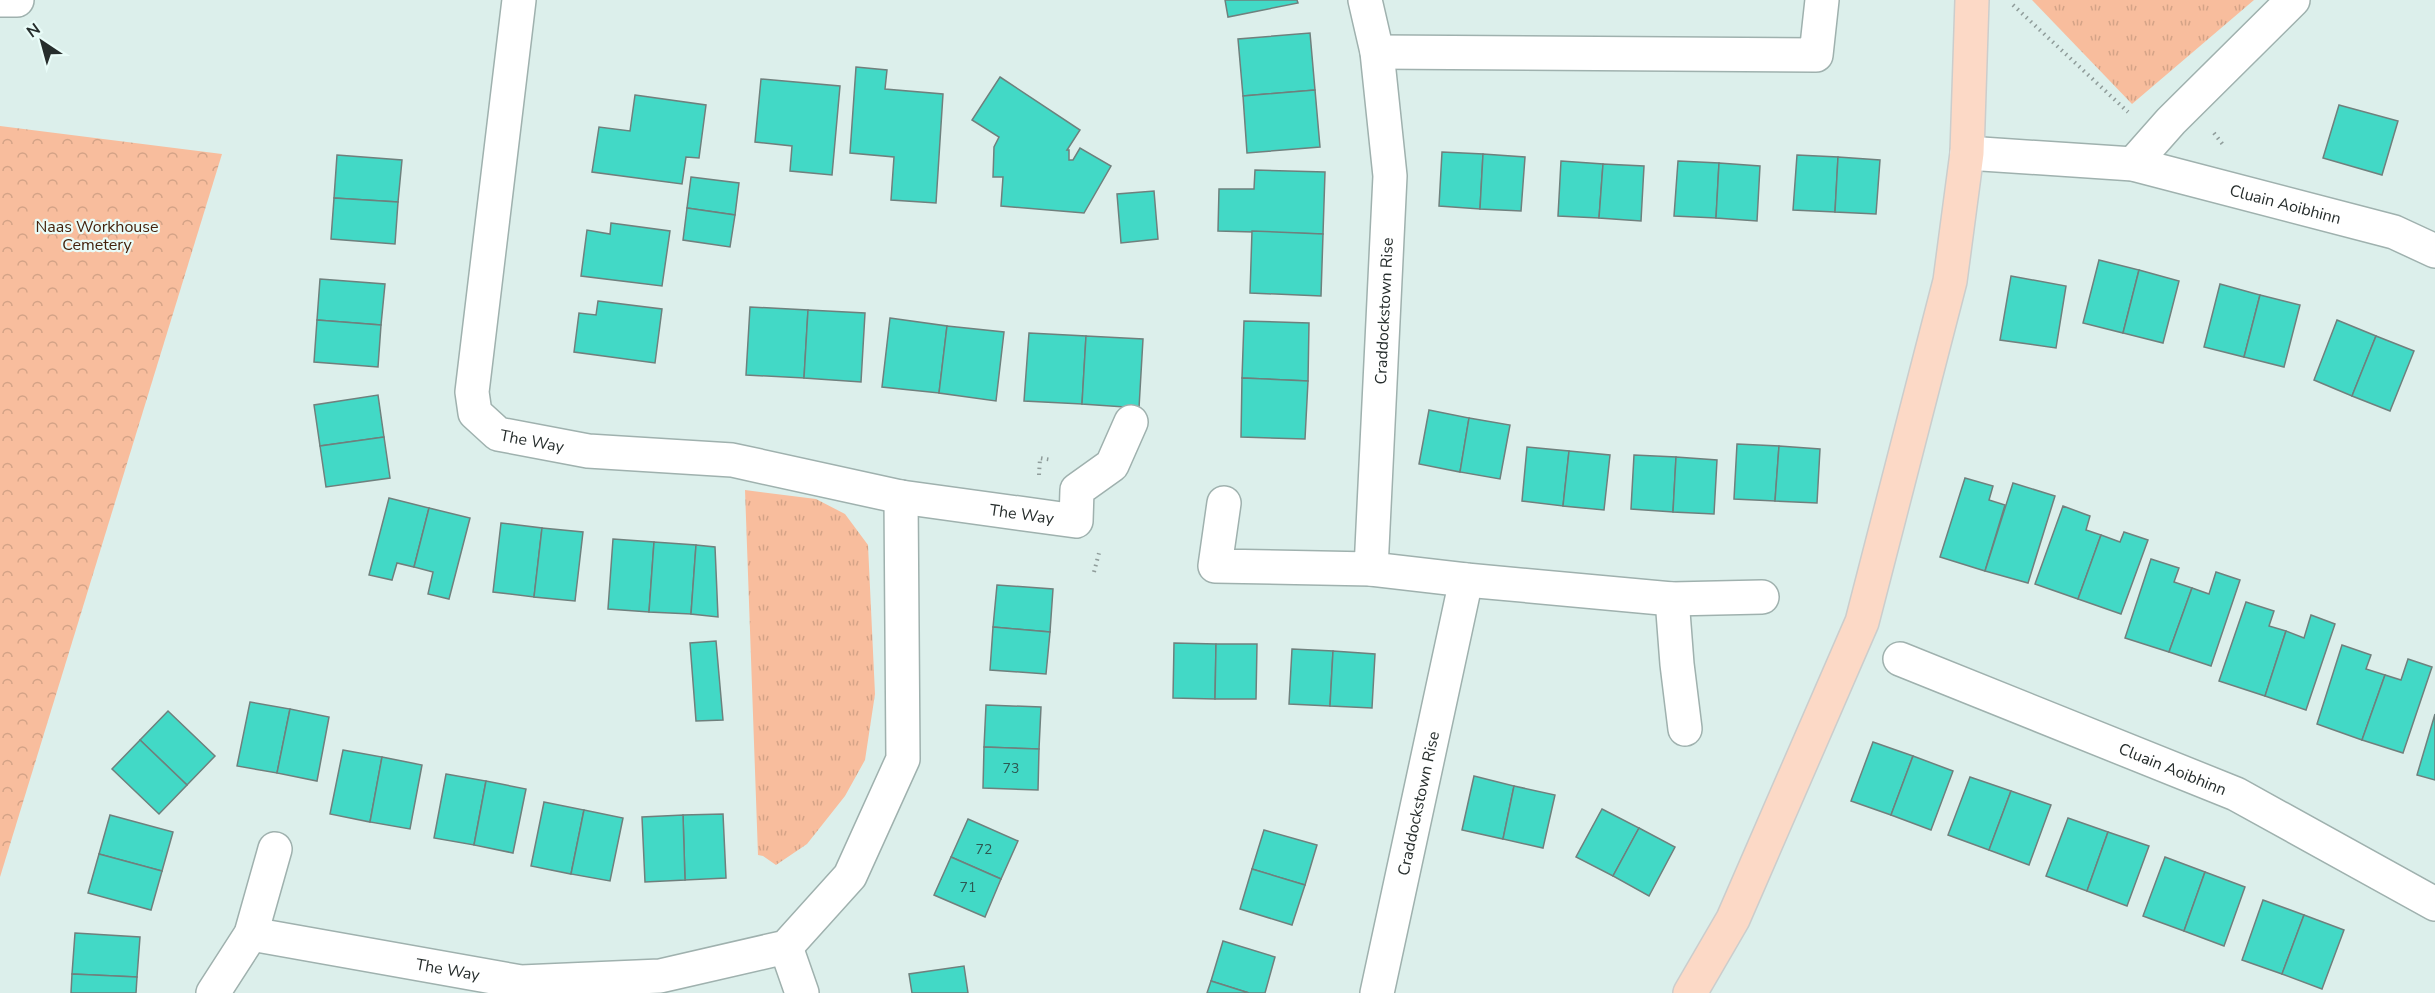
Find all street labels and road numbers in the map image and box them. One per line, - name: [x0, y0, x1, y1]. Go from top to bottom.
- street label: Cluain Aoibhinn: [2227, 180, 2343, 230]
- street label: Craddockstown Rise: [1370, 237, 1399, 385]
- street label: The Way: [498, 425, 567, 458]
- street label: The Way: [988, 499, 1056, 530]
- street label: Craddockstown Rise: [1393, 729, 1445, 878]
- street label: Cluain Aoibhinn: [2115, 738, 2230, 801]
- street label: The Way: [414, 953, 482, 987]

